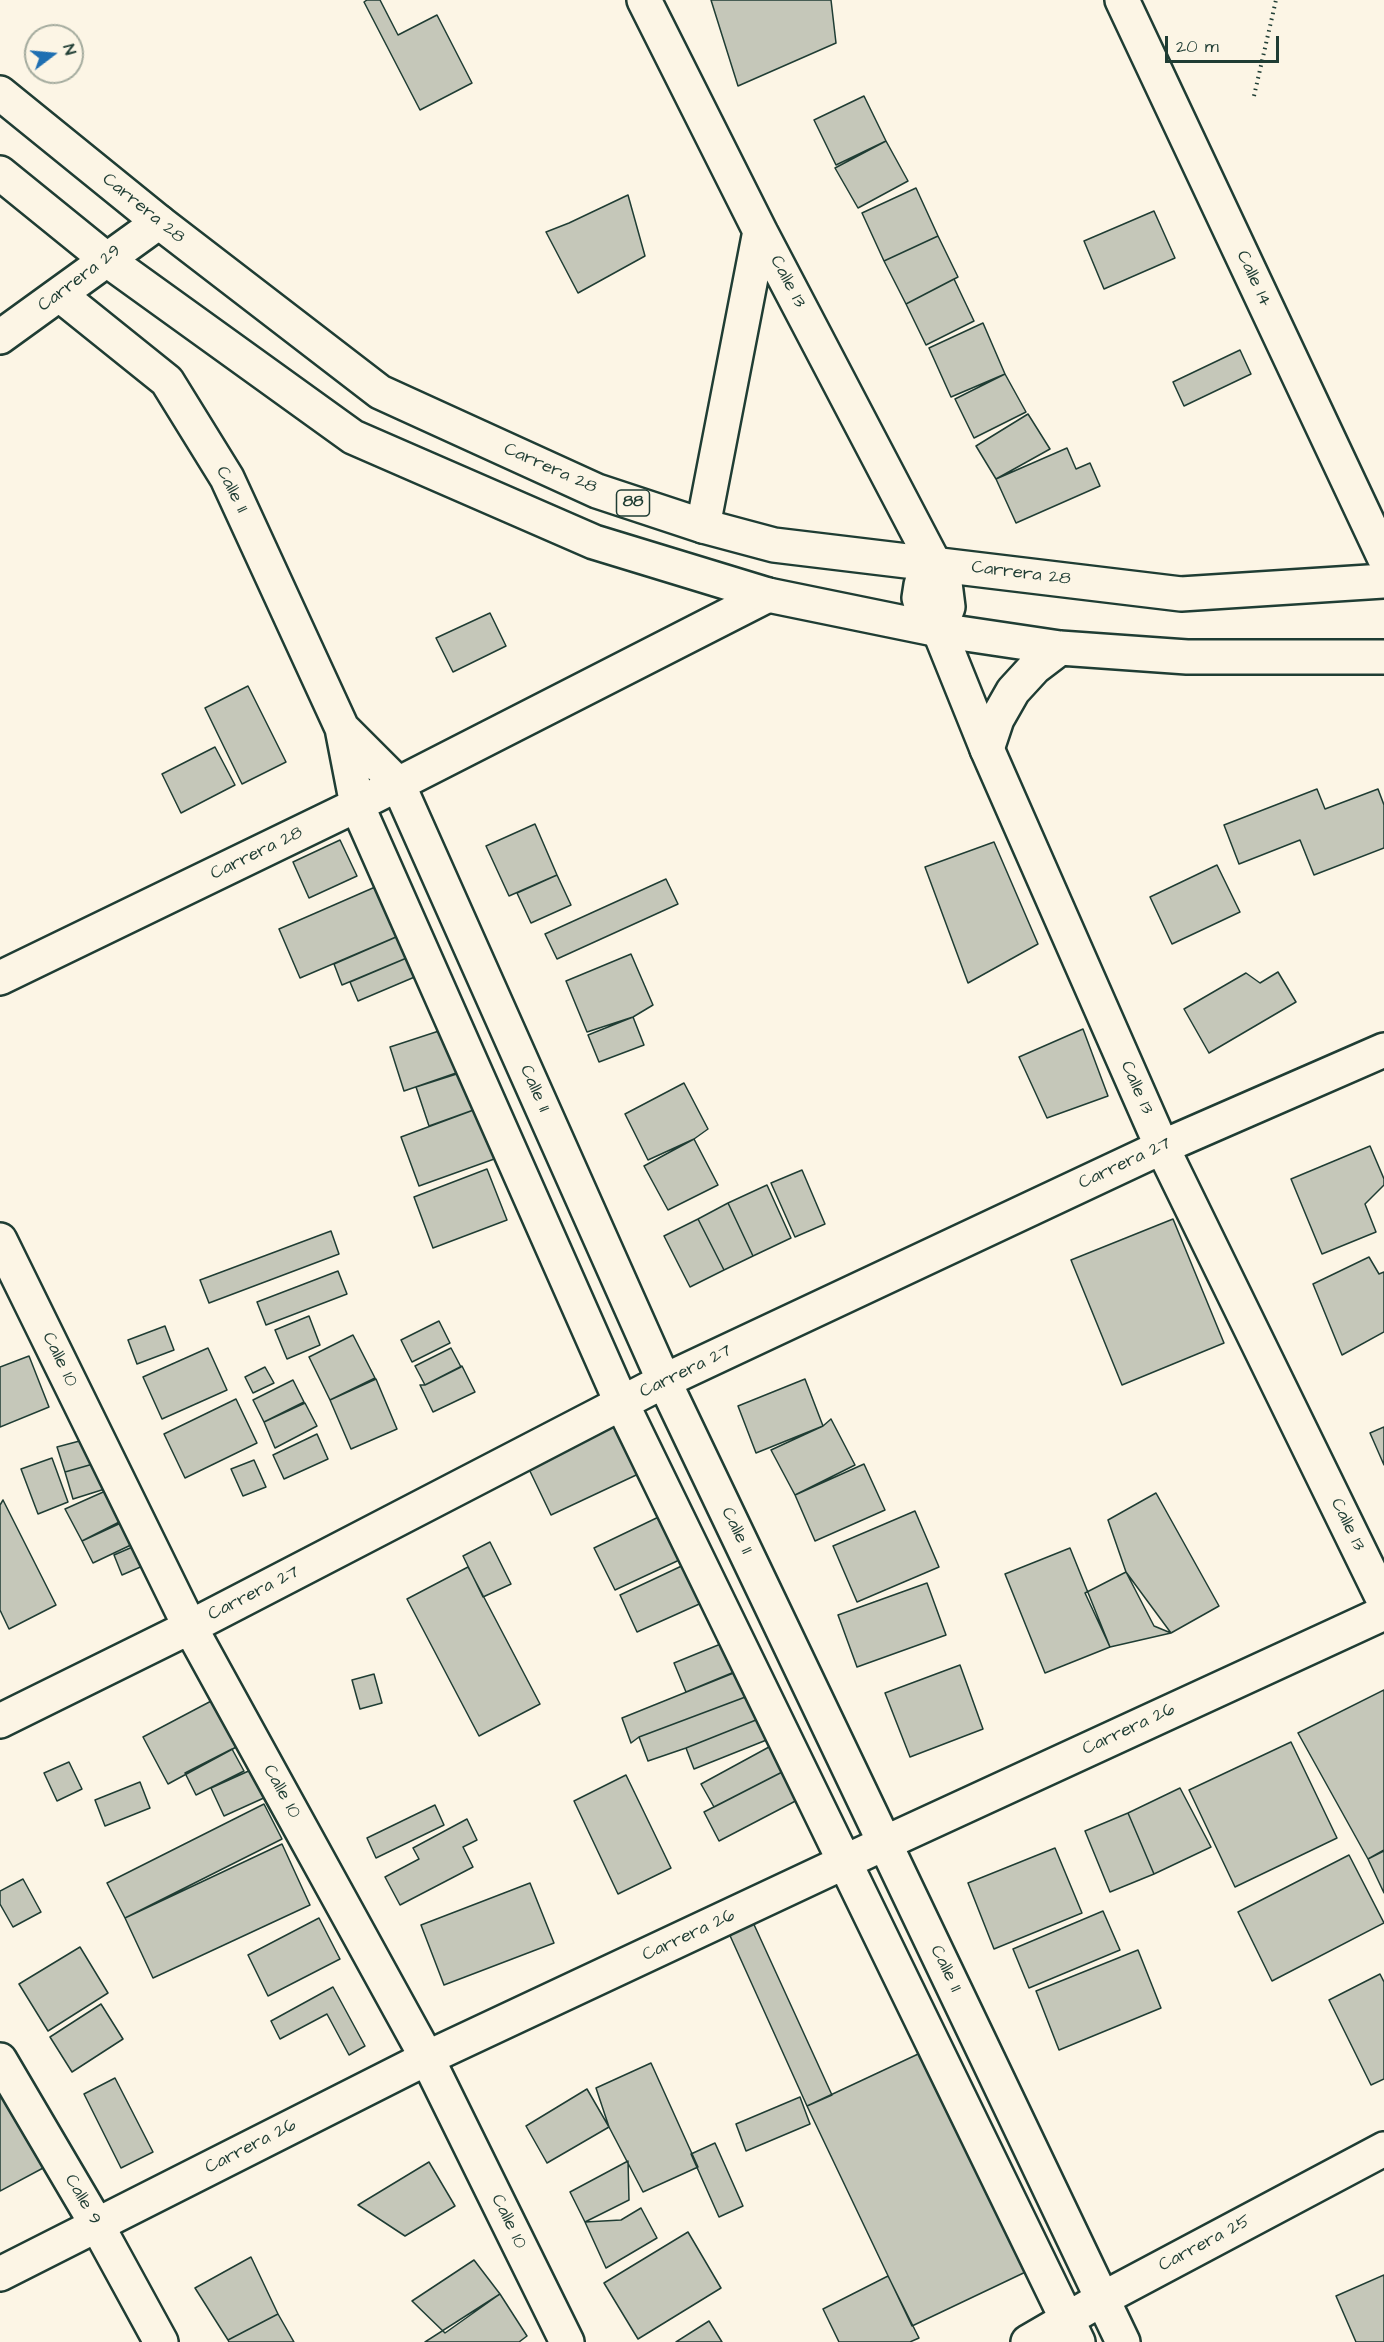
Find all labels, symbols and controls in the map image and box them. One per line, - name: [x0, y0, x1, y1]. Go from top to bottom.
- north arrow: [24, 24, 84, 84]
- scale bar: [1168, 24, 1282, 62]
- text: 20 m: [1176, 34, 1219, 59]
- text: N: [57, 42, 81, 57]
- street label: Carrera 28: [97, 169, 189, 249]
- street label: Carrera 29: [34, 241, 126, 317]
- street label: Calle 14: [1231, 248, 1275, 310]
- street label: Calle 13: [764, 252, 810, 312]
- street label: Carrera 28: [500, 439, 600, 499]
- street label: Calle 11: [210, 463, 252, 517]
- road number: 88: [616, 490, 650, 516]
- street label: Carrera 28: [970, 557, 1072, 591]
- street label: Carrera 28: [207, 822, 307, 886]
- street label: Calle 13: [1115, 1058, 1157, 1118]
- street label: Calle 11: [514, 1062, 554, 1116]
- street label: Carrera 27: [1075, 1133, 1175, 1195]
- street label: Calle 10: [37, 1329, 81, 1391]
- street label: Carrera 27: [637, 1341, 735, 1403]
- street label: Calle 13: [1325, 1495, 1369, 1555]
- street label: Calle 11: [716, 1504, 756, 1558]
- street label: Carrera 27: [205, 1562, 303, 1626]
- street label: Carrera 26: [1079, 1699, 1179, 1761]
- street label: Calle 10: [257, 1761, 305, 1823]
- street label: Carrera 26: [639, 1905, 739, 1967]
- street label: Calle 11: [925, 1942, 965, 1996]
- street label: Carrera 26: [202, 2115, 300, 2179]
- street label: Calle 9: [59, 2171, 105, 2229]
- street label: Calle 10: [486, 2191, 530, 2253]
- street label: Carrera 25: [1155, 2211, 1255, 2277]

